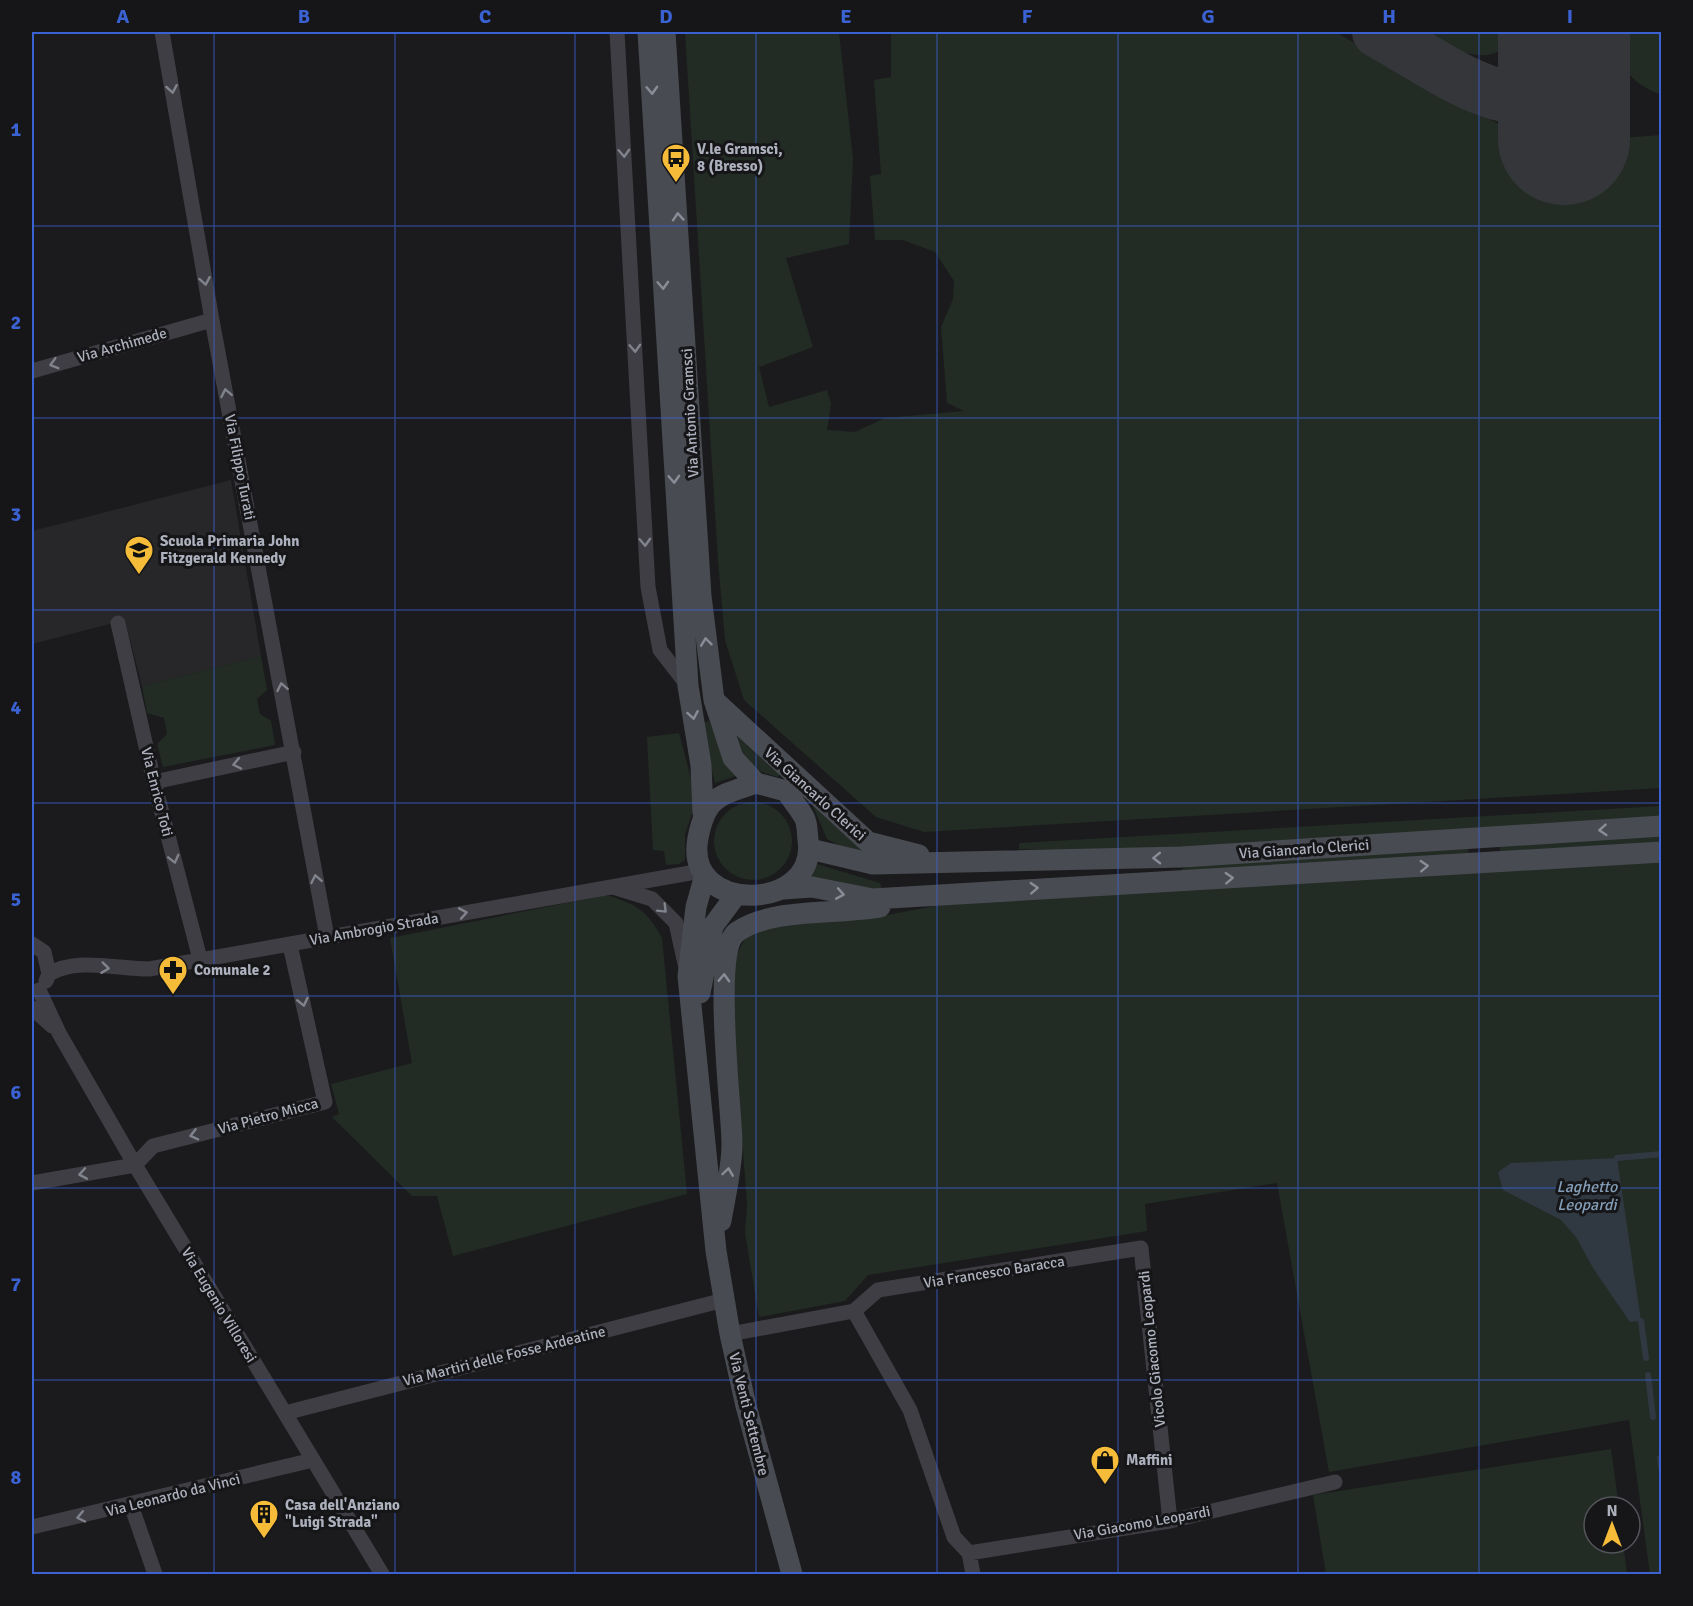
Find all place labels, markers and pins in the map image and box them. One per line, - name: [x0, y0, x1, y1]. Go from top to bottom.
- place label: V.le Gramsci, 8 (Bresso): [697, 140, 783, 175]
- bus stop icon: V.le Gramsci, 8 (Bresso): [660, 142, 692, 184]
- place label: Scuola Primaria John Fitzgerald Kennedy: [160, 532, 299, 567]
- school or university icon: Scuola Primaria John Fitzgerald Kennedy: [123, 534, 155, 576]
- pharmacy icon: Comunale 2: [157, 954, 189, 996]
- place label: Comunale 2: [194, 961, 271, 979]
- shop icon: Maffini: [1089, 1444, 1121, 1486]
- place label: Maffini: [1126, 1451, 1173, 1469]
- place label: Casa dell'Anziano "Luigi Strada": [285, 1496, 400, 1531]
- building icon: Casa dell'Anziano "Luigi Strada": [248, 1498, 280, 1540]

